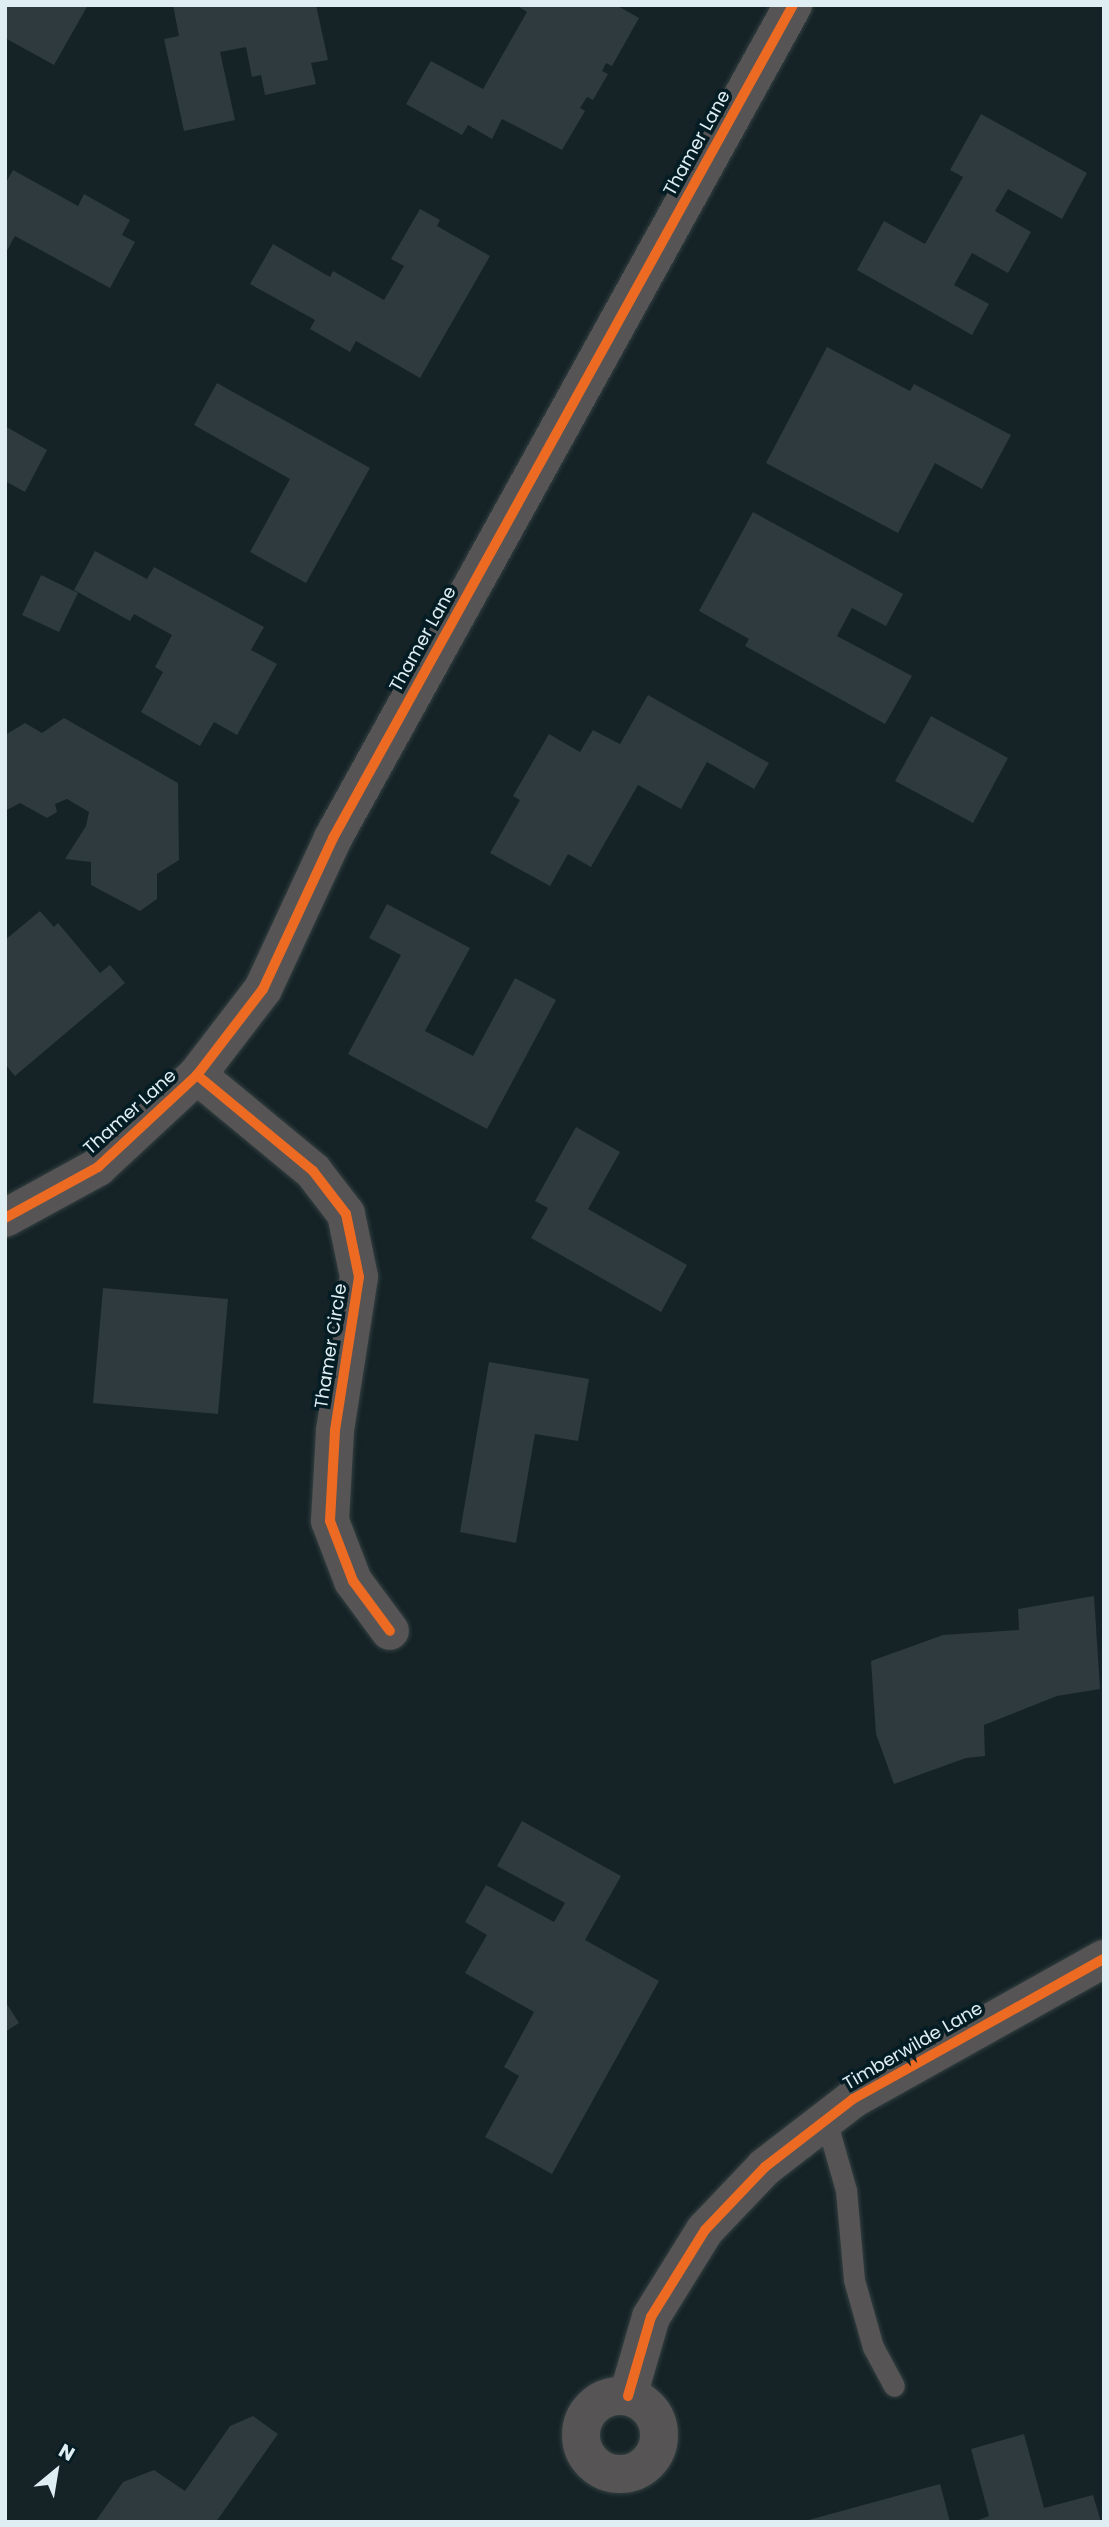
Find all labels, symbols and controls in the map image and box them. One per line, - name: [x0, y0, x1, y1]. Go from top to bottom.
- street label: Thamer Lane: [659, 86, 735, 200]
- street label: Thamer Lane: [385, 582, 461, 696]
- street label: Thamer Lane: [79, 1065, 181, 1159]
- street label: Thamer Circle: [310, 1282, 352, 1410]
- street label: Timberwilde Lane: [840, 1997, 986, 2095]
- north arrow: [21, 2436, 91, 2506]
- text: N: [54, 2437, 80, 2468]

